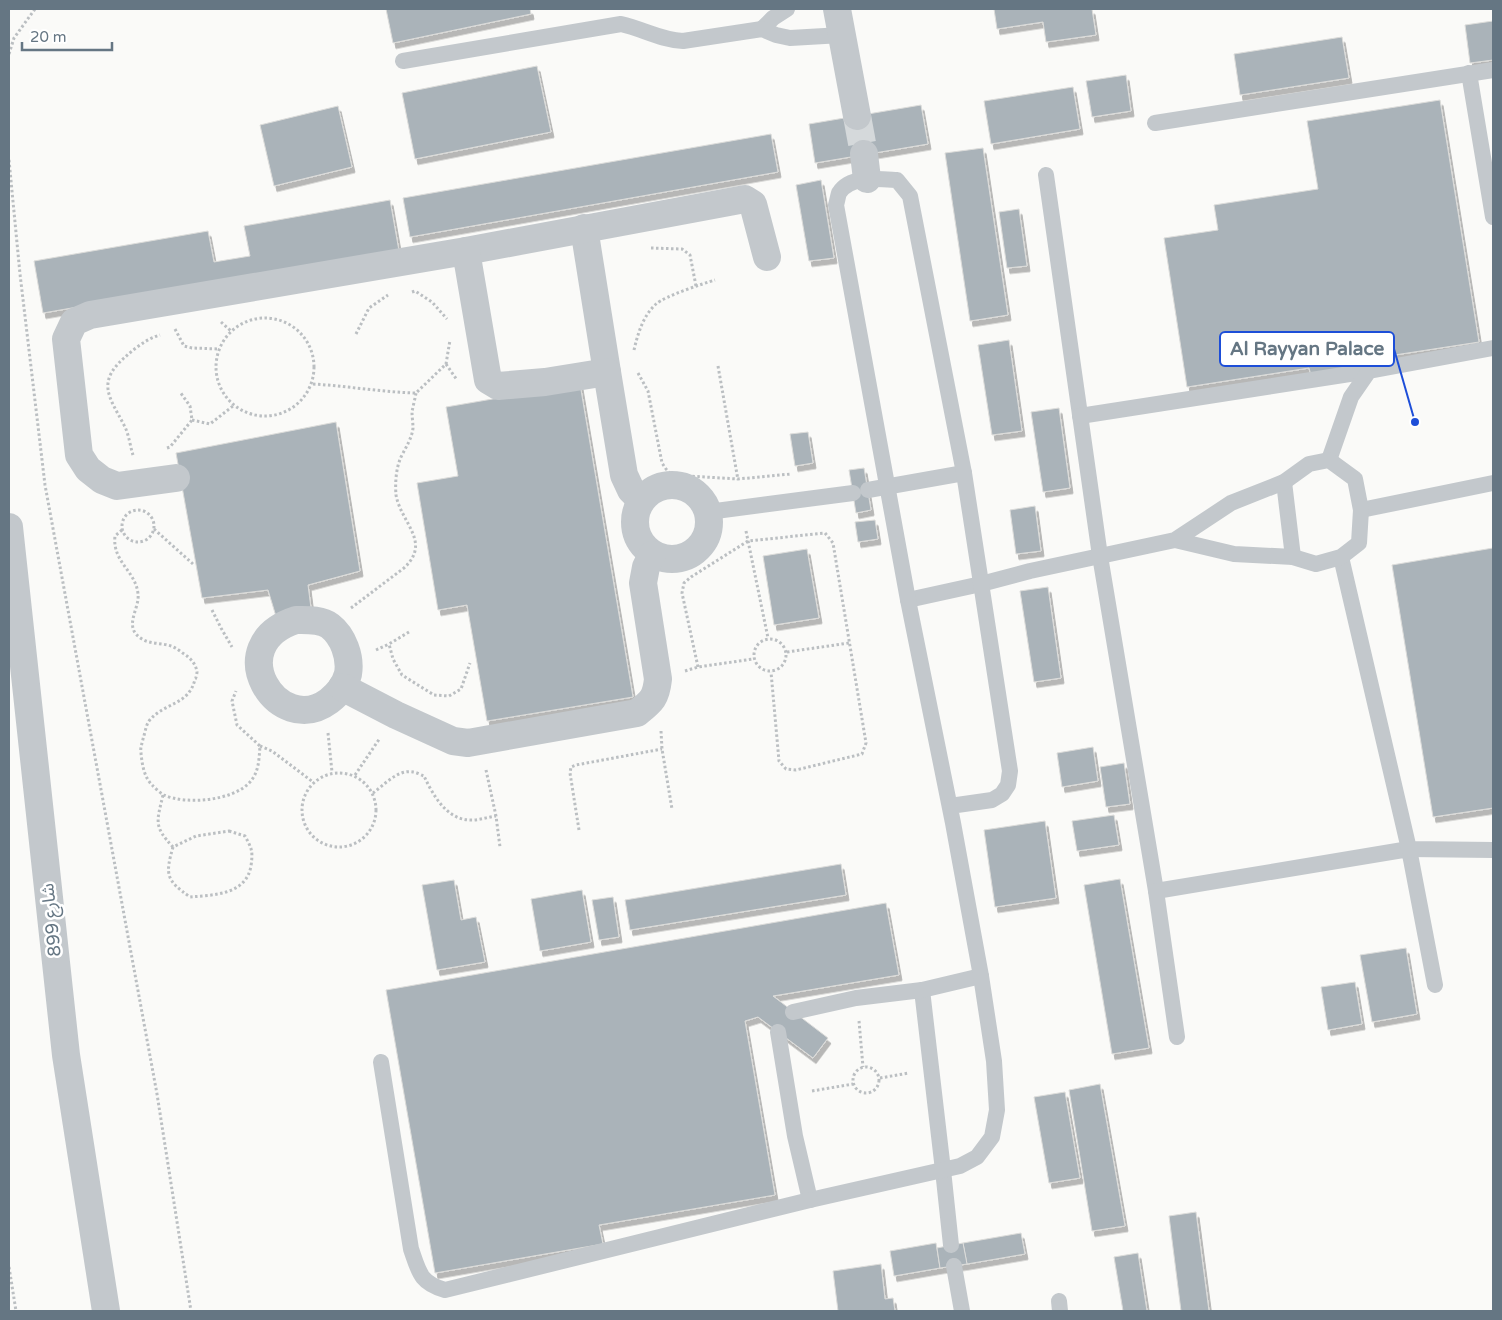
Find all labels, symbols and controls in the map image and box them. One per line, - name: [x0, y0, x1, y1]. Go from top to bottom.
- scale bar: [22, 20, 112, 52]
- text: 20 m: [30, 28, 67, 46]
- callout: Al Rayyan Palace: [1220, 332, 1394, 366]
- text: Al Rayyan Palace: [1230, 338, 1384, 361]
- street label: شارع 899: [36, 882, 69, 958]

